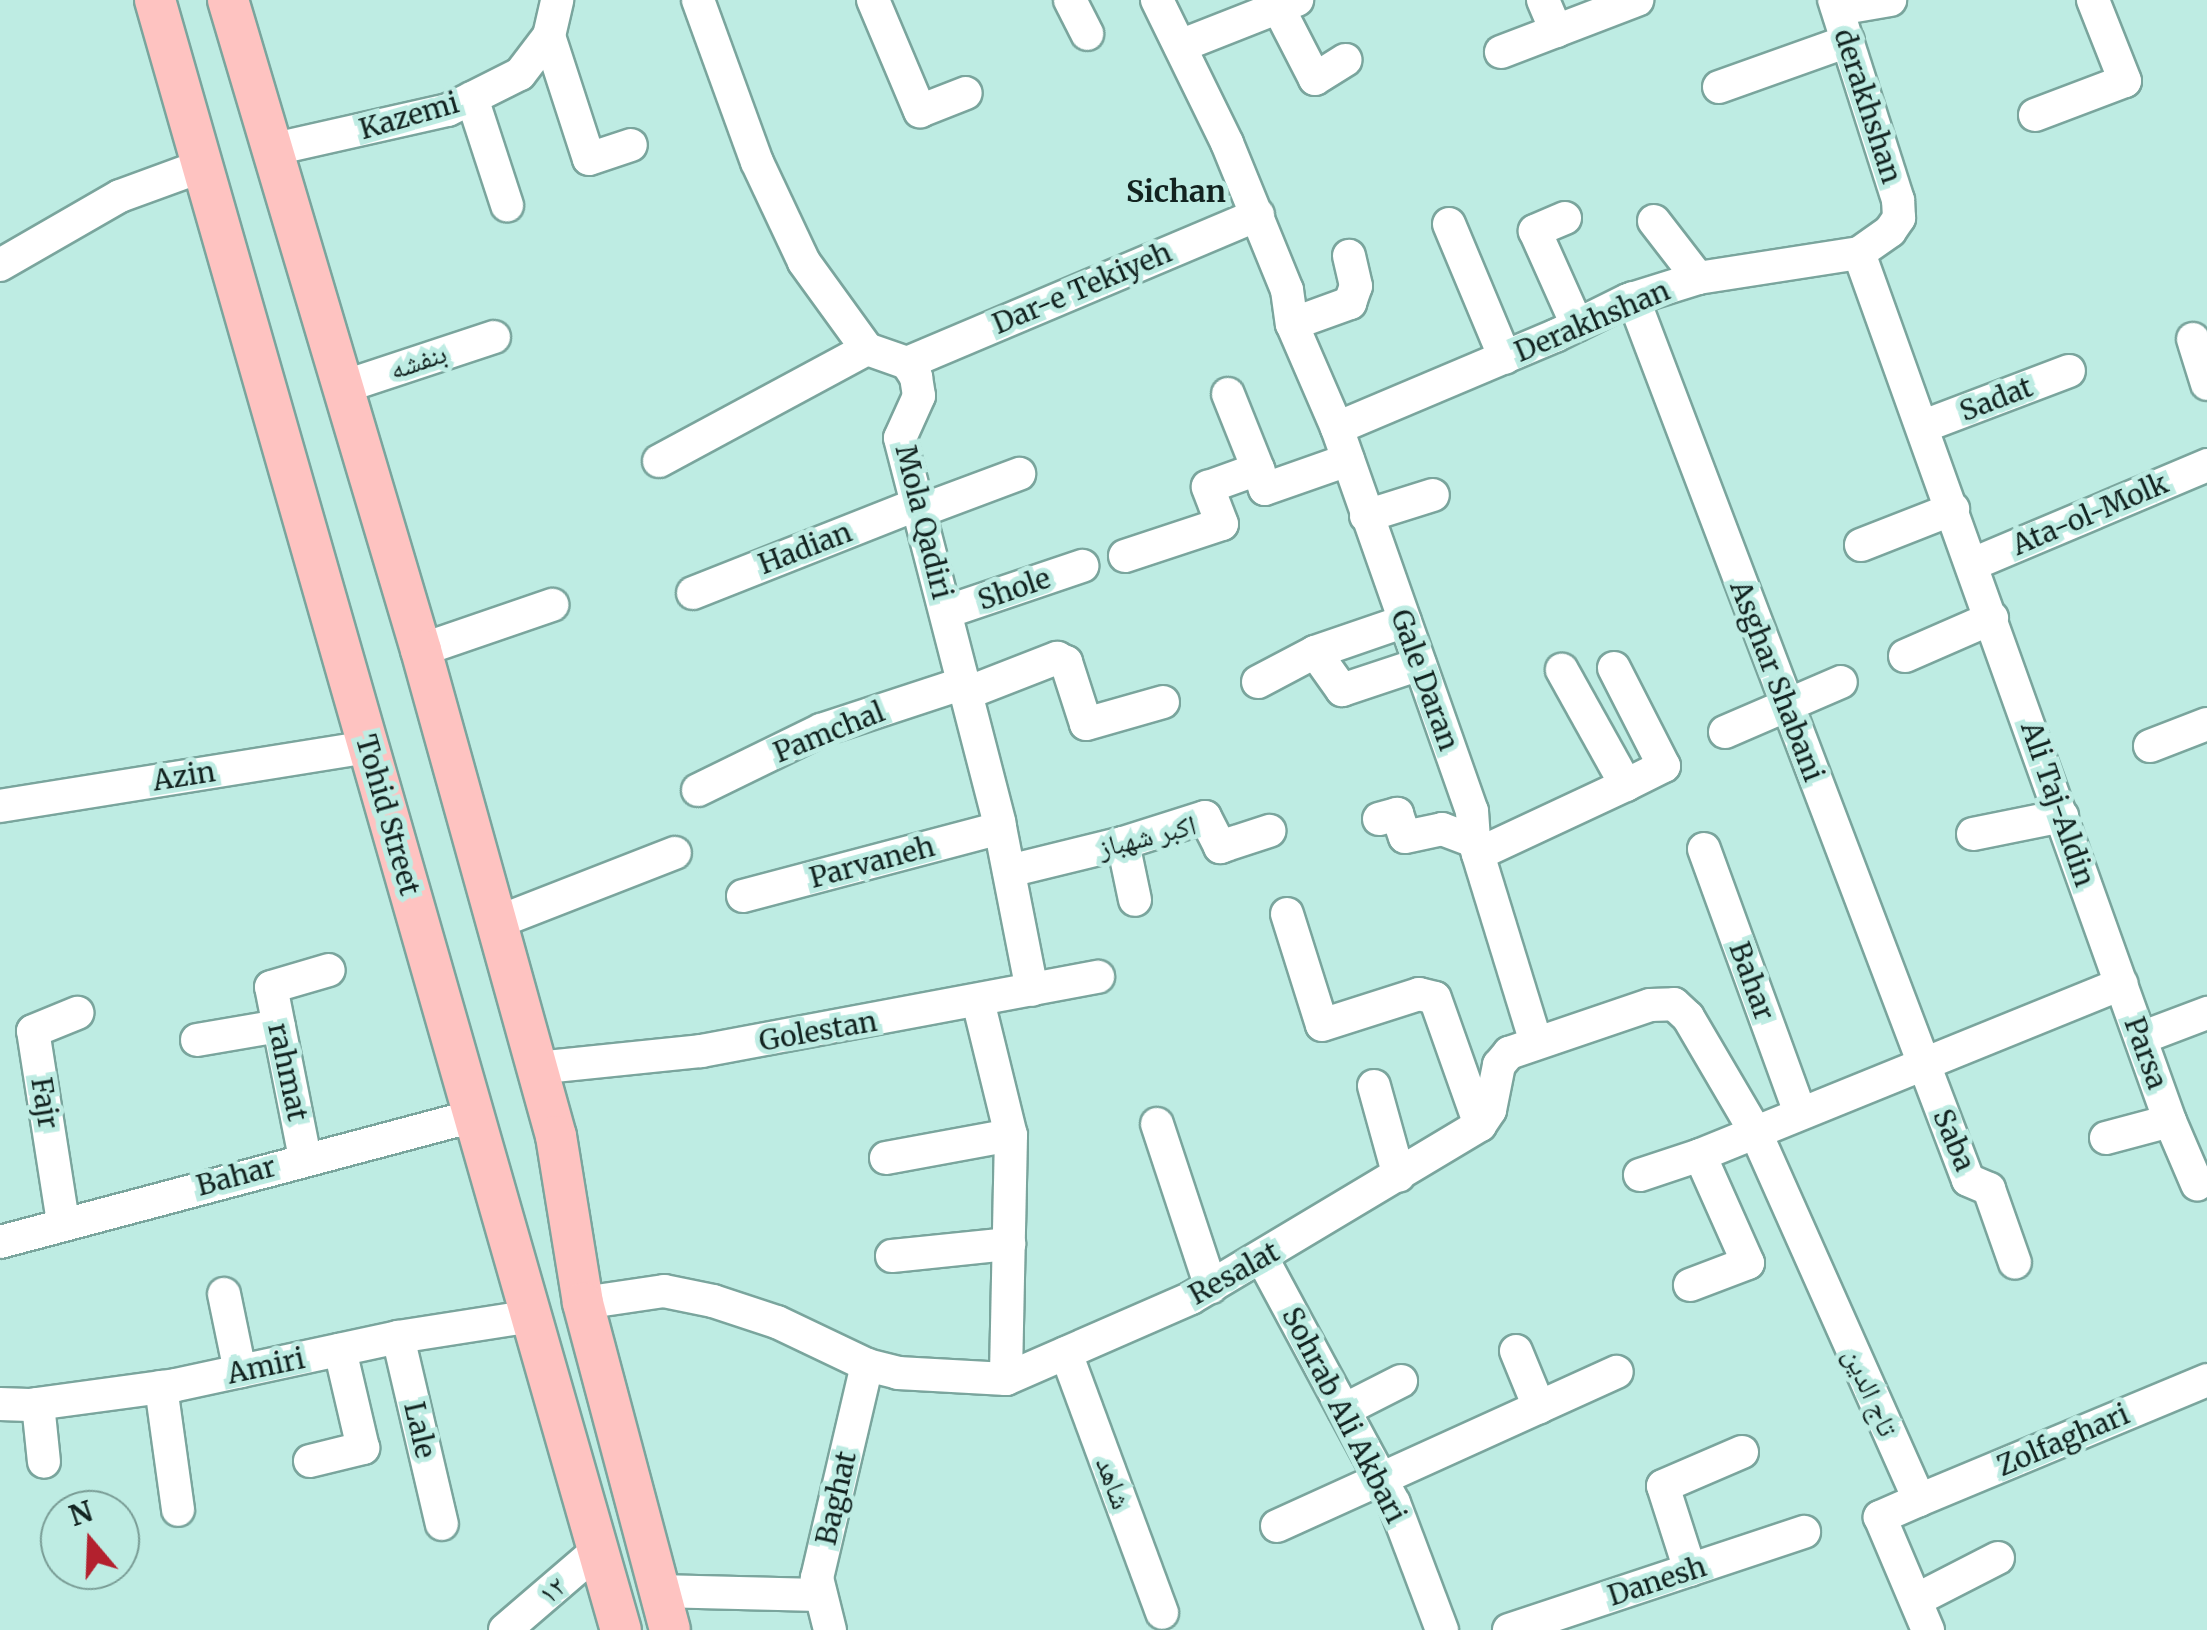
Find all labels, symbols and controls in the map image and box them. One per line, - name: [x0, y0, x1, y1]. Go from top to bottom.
- street label: derakhshan: [1827, 25, 1909, 187]
- street label: Kazemi: [355, 86, 463, 146]
- district label: Sichan: [1126, 173, 1226, 209]
- street label: Dar-e Tekiyeh: [987, 235, 1177, 341]
- street label: Derakhshan: [1510, 273, 1674, 369]
- street label: بنفشه: [385, 336, 451, 386]
- street label: Sadat: [1955, 370, 2037, 428]
- street label: Mola Qadiri: [889, 442, 959, 602]
- street label: Ata-ol-Molk: [2007, 466, 2173, 562]
- street label: Hadian: [754, 515, 856, 581]
- street label: Shole: [973, 561, 1055, 617]
- street label: Asghar Shabani: [1723, 576, 1831, 786]
- street label: Gale Daran: [1384, 605, 1466, 755]
- street label: Pamchal: [769, 695, 889, 769]
- street label: Ali Taj-Aldin: [2014, 717, 2102, 891]
- street label: Tohid Street: [349, 731, 427, 899]
- street label: Azin: [150, 754, 218, 798]
- street label: اکبر شهباز: [1095, 808, 1199, 864]
- street label: Parvaneh: [806, 829, 938, 895]
- street label: Bahar: [1722, 937, 1782, 1025]
- street label: Golestan: [756, 1004, 880, 1058]
- street label: Parsa: [2118, 1012, 2174, 1094]
- street label: rahmat: [261, 1020, 315, 1124]
- street label: Fajr: [24, 1075, 66, 1131]
- street label: Saba: [1926, 1104, 1982, 1176]
- street label: Bahar: [193, 1149, 279, 1203]
- street label: Resalat: [1183, 1235, 1285, 1311]
- street label: Sohrab Ali Akbari: [1275, 1302, 1413, 1528]
- street label: Amiri: [224, 1341, 308, 1391]
- street label: تاج الدین: [1837, 1343, 1905, 1441]
- street label: Zolfaghari: [1992, 1397, 2134, 1483]
- street label: Lale: [397, 1399, 443, 1461]
- street label: Baghat: [809, 1448, 863, 1548]
- street label: شاهد: [1089, 1452, 1139, 1514]
- north arrow: [40, 1490, 140, 1590]
- text: N: [65, 1493, 97, 1534]
- street label: Danesh: [1604, 1549, 1710, 1613]
- street label: ۱۲: [531, 1569, 573, 1611]

